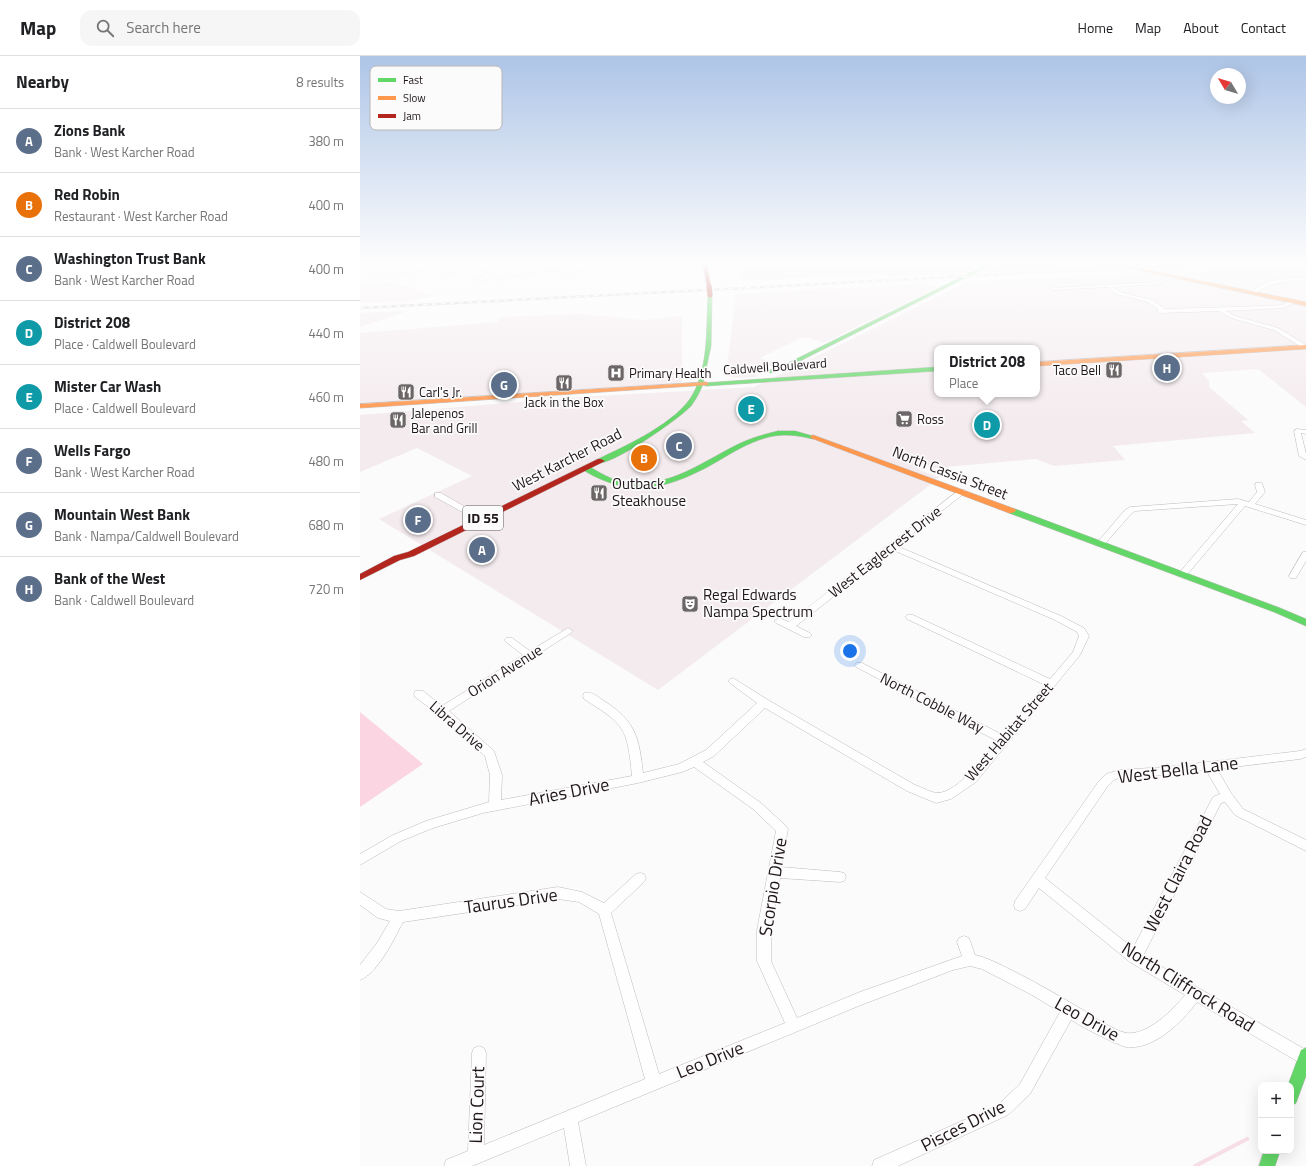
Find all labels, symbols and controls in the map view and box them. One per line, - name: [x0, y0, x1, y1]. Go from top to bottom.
- search box: [80, 10, 360, 46]
- text: Map: [20, 13, 56, 42]
- text: Search here: [126, 16, 201, 39]
- icon: search: [94, 17, 116, 39]
- text: Home: [1078, 17, 1113, 38]
- text: Map: [1135, 17, 1161, 38]
- text: About: [1183, 17, 1219, 38]
- text: Contact: [1241, 17, 1286, 38]
- legend: [370, 66, 502, 130]
- north arrow: [1210, 68, 1246, 104]
- text: Nearby: [16, 69, 69, 95]
- text: 8 results: [296, 72, 344, 92]
- text: Fast: [403, 72, 423, 88]
- text: Slow: [403, 90, 426, 106]
- text: Jam: [403, 108, 421, 124]
- text: Zions Bank: [54, 119, 125, 142]
- text: A: [25, 131, 33, 151]
- text: 380 m: [308, 131, 344, 151]
- text: Bank · West Karcher Road: [54, 142, 195, 162]
- text: Red Robin: [54, 183, 120, 206]
- text: B: [25, 195, 33, 215]
- text: 400 m: [308, 195, 344, 215]
- text: Restaurant · West Karcher Road: [54, 206, 228, 226]
- text: Washington Trust Bank: [54, 247, 206, 270]
- text: C: [25, 259, 33, 279]
- text: 400 m: [308, 259, 344, 279]
- text: Bank · West Karcher Road: [54, 270, 195, 290]
- text: District 208: [54, 311, 130, 334]
- text: D: [25, 323, 33, 343]
- text: 440 m: [308, 323, 344, 343]
- text: Place · Caldwell Boulevard: [54, 334, 196, 354]
- popup: [934, 345, 1040, 397]
- text: District 208: [949, 350, 1025, 373]
- street label: Caldwell Boulevard: [722, 352, 828, 380]
- pin: H: [1154, 353, 1180, 383]
- place label: Taco Bell: [1053, 360, 1101, 380]
- restaurant icon: Taco Bell: [1104, 360, 1124, 380]
- hospital icon: Primary Health: [606, 363, 626, 383]
- place label: Primary Health: [629, 363, 711, 383]
- pin: G: [491, 370, 517, 400]
- restaurant icon: Jack in the Box: [554, 373, 574, 393]
- text: Place: [949, 373, 978, 393]
- text: Mister Car Wash: [54, 375, 161, 398]
- restaurant icon: Carl's Jr.: [396, 382, 416, 402]
- place label: Carl's Jr.: [419, 382, 462, 402]
- text: E: [25, 387, 33, 407]
- text: 460 m: [308, 387, 344, 407]
- place label: Jack in the Box: [524, 392, 604, 412]
- pin: E: [738, 394, 764, 424]
- text: Place · Caldwell Boulevard: [54, 398, 196, 418]
- place label: Jalepenos Bar and Grill: [411, 403, 477, 438]
- supermarket icon: Ross: [894, 409, 914, 429]
- place label: Ross: [917, 409, 944, 429]
- restaurant icon: Jalepenos Bar and Grill: [388, 410, 408, 430]
- pin: D: [974, 410, 1000, 440]
- street label: West Karcher Road: [508, 422, 626, 497]
- pin: C: [666, 431, 692, 461]
- text: Wells Fargo: [54, 439, 131, 462]
- street label: North Cassia Street: [889, 440, 1012, 505]
- pin: B: [631, 443, 657, 473]
- text: F: [26, 451, 32, 471]
- text: 480 m: [308, 451, 344, 471]
- text: Bank · West Karcher Road: [54, 462, 195, 482]
- place label: Outback Steakhouse: [612, 472, 686, 512]
- restaurant icon: Outback Steakhouse: [589, 483, 609, 503]
- street label: West Eaglecrest Drive: [823, 500, 946, 603]
- text: Mountain West Bank: [54, 503, 190, 526]
- pin: F: [405, 505, 431, 535]
- road number: ID 55: [463, 506, 503, 530]
- text: G: [25, 515, 33, 535]
- text: 680 m: [308, 515, 344, 535]
- text: Bank · Nampa/Caldwell Boulevard: [54, 526, 239, 546]
- pin: A: [469, 535, 495, 565]
- text: Bank of the West: [54, 567, 165, 590]
- text: H: [25, 579, 33, 599]
- text: 720 m: [308, 579, 344, 599]
- place label: Regal Edwards Nampa Spectrum: [703, 583, 813, 623]
- text: Bank · Caldwell Boulevard: [54, 590, 194, 610]
- theatre icon: Regal Edwards Nampa Spectrum: [680, 594, 700, 614]
- street label: Orion Avenue: [463, 638, 547, 703]
- your location: [840, 641, 860, 661]
- street label: North Cobble Way: [876, 667, 988, 739]
- street label: West Habitat Street: [959, 676, 1059, 786]
- street label: Libra Drive: [424, 695, 490, 756]
- street label: West Bella Lane: [1116, 749, 1240, 790]
- street label: Aries Drive: [526, 770, 612, 813]
- street label: West Claira Road: [1136, 810, 1219, 937]
- street label: Scorpio Drive: [751, 836, 794, 938]
- street label: Taurus Drive: [463, 881, 559, 920]
- street label: North Cliffrock Road: [1116, 935, 1260, 1038]
- street label: Leo Drive: [1050, 990, 1125, 1047]
- street label: Leo Drive: [672, 1034, 748, 1085]
- street label: Lion Court: [462, 1065, 491, 1144]
- map controls: [1258, 1082, 1294, 1154]
- button: +: [1258, 1082, 1294, 1118]
- street label: Pisces Drive: [916, 1093, 1010, 1158]
- button: −: [1258, 1118, 1294, 1154]

